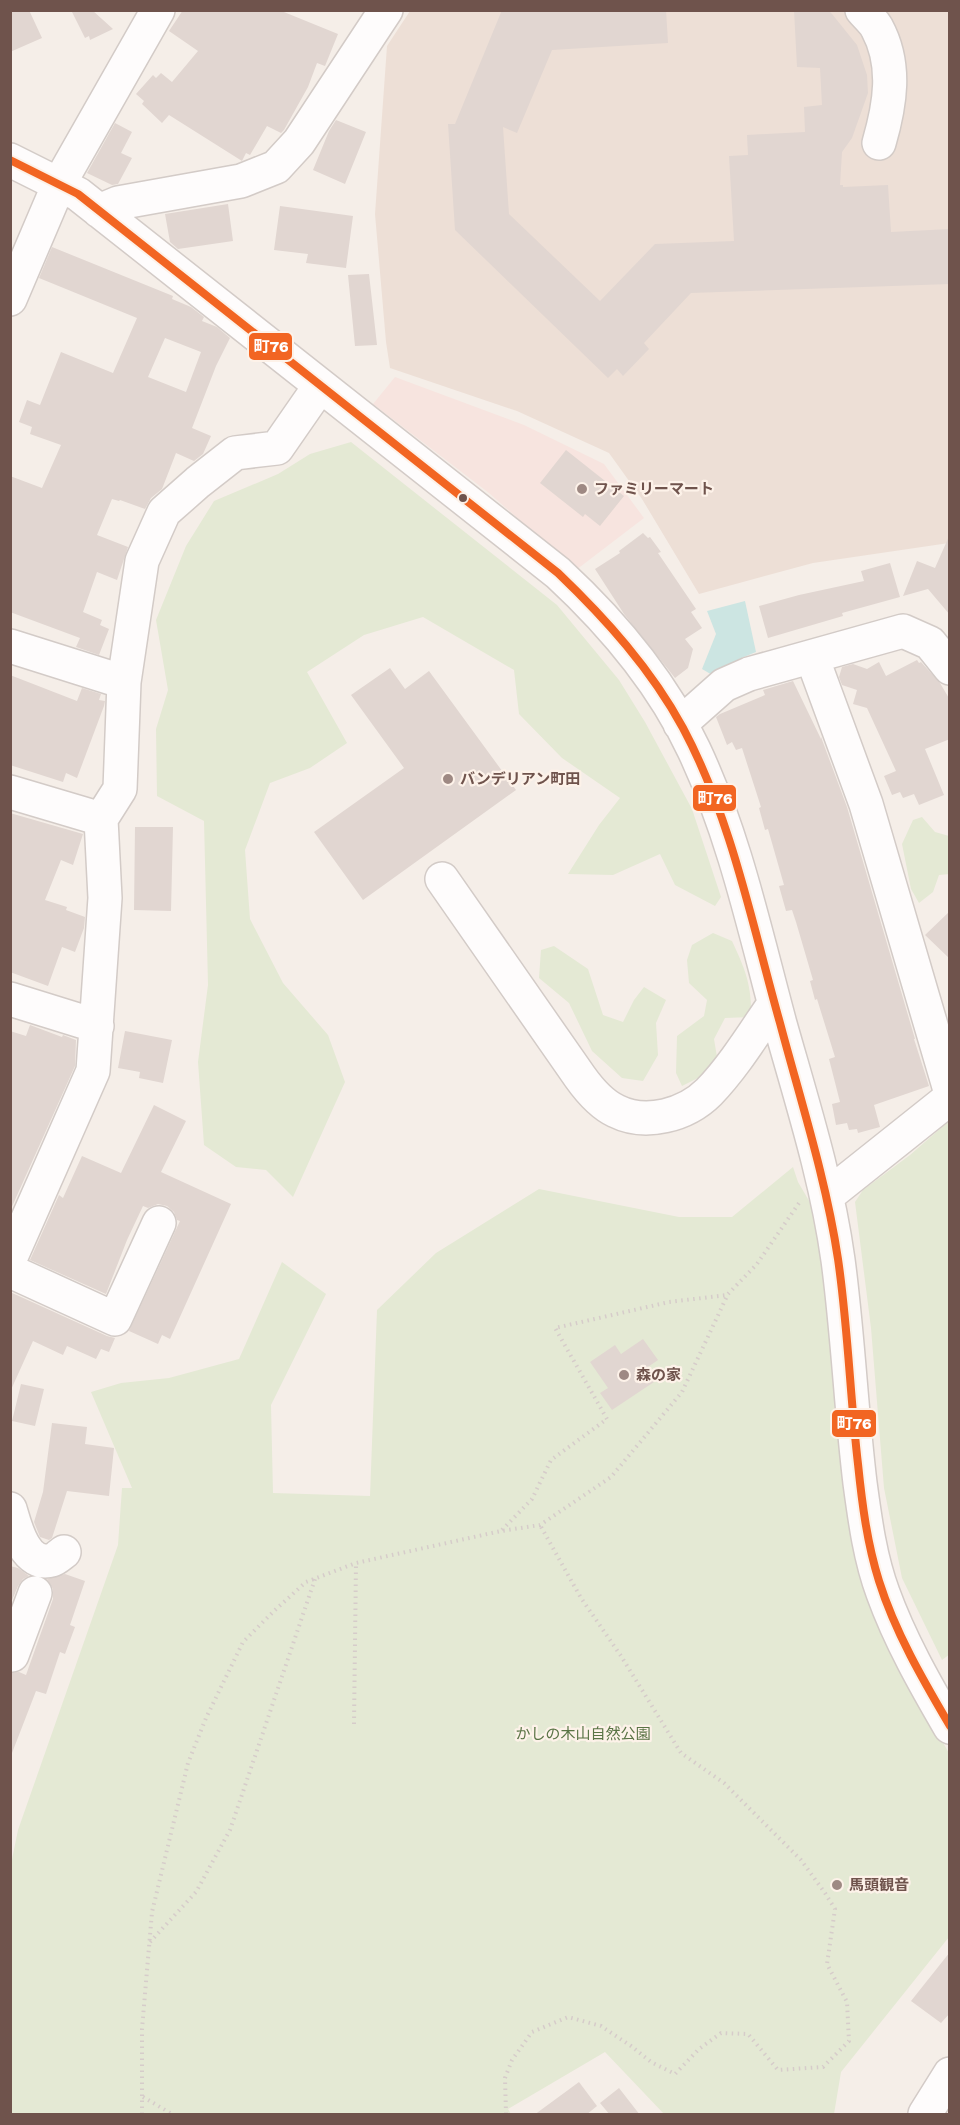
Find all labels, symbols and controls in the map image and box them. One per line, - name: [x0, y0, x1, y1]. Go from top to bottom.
- line badge: 町76: [248, 332, 293, 361]
- text: 町76: [253, 337, 289, 356]
- place label: ファミリーマート: [594, 480, 714, 498]
- marker: ファミリーマート: [575, 482, 589, 496]
- unlabelled marker: [457, 492, 469, 504]
- place label: バンデリアン町田: [460, 770, 580, 788]
- marker: バンデリアン町田: [441, 772, 455, 786]
- line badge: 町76: [692, 784, 737, 812]
- text: 町76: [697, 789, 733, 808]
- place label: 森の家: [636, 1366, 681, 1384]
- marker: 森の家: [617, 1368, 631, 1382]
- line badge: 町76: [831, 1409, 877, 1438]
- text: 町76: [836, 1414, 872, 1433]
- park label: かしの木山自然公園: [515, 1725, 651, 1743]
- place label: 馬頭観音: [849, 1876, 909, 1894]
- marker: 馬頭観音: [830, 1878, 844, 1892]

